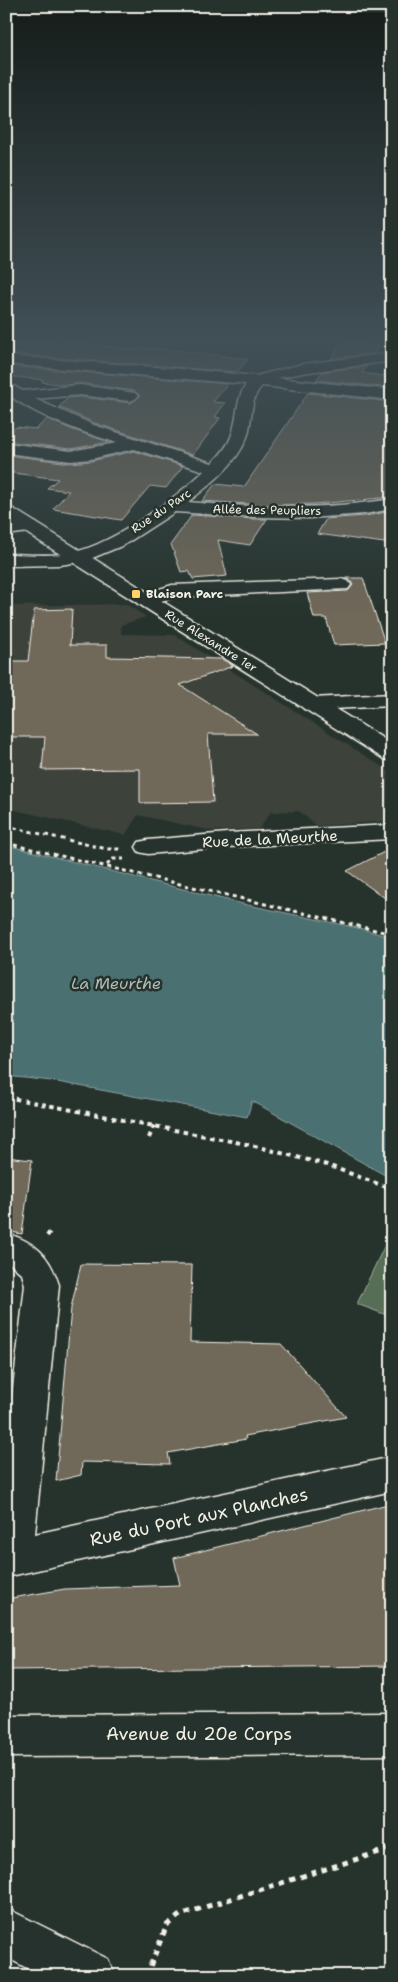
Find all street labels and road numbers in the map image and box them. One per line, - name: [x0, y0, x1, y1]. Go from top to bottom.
- street label: Rue du Parc: [128, 485, 194, 537]
- street label: Allée des Peupliers: [213, 501, 322, 519]
- street label: Rue Alexandre 1er: [162, 606, 260, 676]
- street label: Rue de la Meurthe: [202, 825, 338, 853]
- street label: Rue du Port aux Planches: [88, 1482, 310, 1552]
- street label: Avenue du 20e Corps: [106, 1722, 292, 1746]

